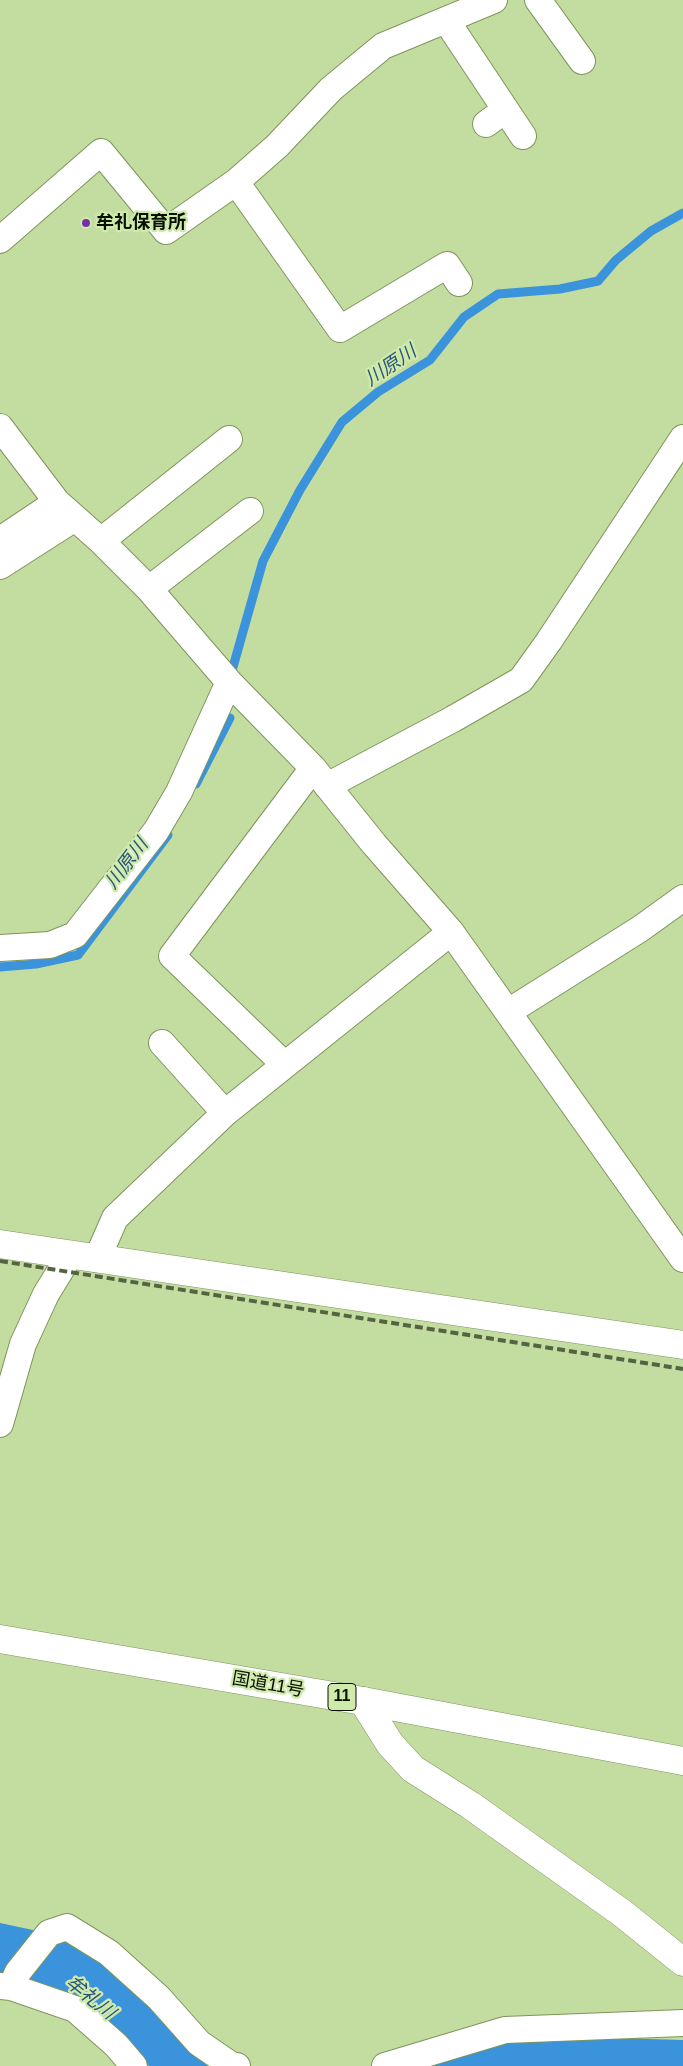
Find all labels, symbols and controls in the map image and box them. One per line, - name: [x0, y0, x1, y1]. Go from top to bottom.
- place label: 牟礼保育所: [96, 212, 186, 234]
- marker: 牟礼保育所: [80, 217, 92, 229]
- water label: 川原川: [361, 341, 421, 391]
- water label: 川原川: [101, 834, 153, 894]
- street label: 国道11号: [230, 1668, 306, 1702]
- road number: 11: [328, 1684, 356, 1710]
- water label: 牟礼川: [61, 1971, 119, 2025]

